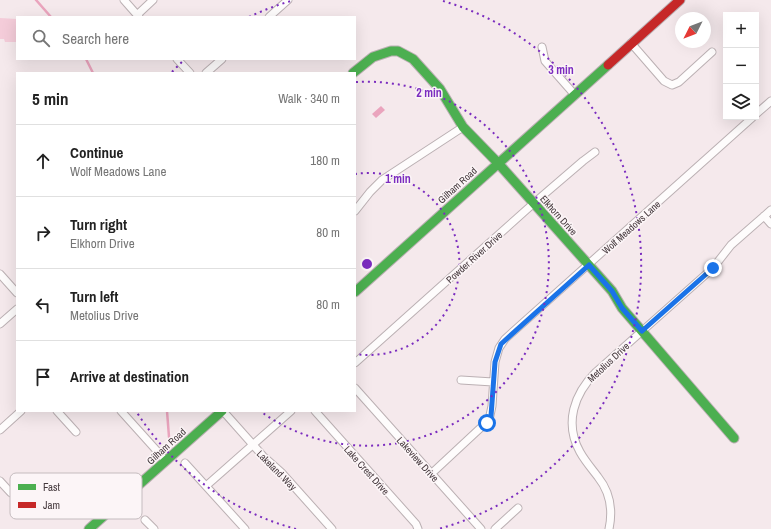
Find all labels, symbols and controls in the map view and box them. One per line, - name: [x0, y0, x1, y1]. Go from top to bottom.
- north arrow: [675, 12, 711, 48]
- map controls: [723, 12, 759, 120]
- button: +: [723, 12, 759, 48]
- search box: [16, 16, 356, 60]
- icon: search: [30, 27, 52, 49]
- text: Search here: [62, 28, 129, 49]
- button: −: [723, 48, 759, 84]
- text: 3 min: [548, 62, 574, 78]
- button: layers: [723, 84, 759, 120]
- text: 2 min: [416, 85, 442, 101]
- text: 5 min: [32, 87, 68, 110]
- text: Walk · 340 m: [278, 90, 340, 107]
- text: Continue: [70, 142, 123, 163]
- icon: ahead: [32, 150, 54, 172]
- text: 180 m: [310, 152, 340, 169]
- text: Wolf Meadows Lane: [70, 163, 166, 180]
- street label: Gilham Road: [435, 164, 480, 206]
- text: 1 min: [385, 171, 411, 187]
- street label: Elkhorn Drive: [537, 193, 580, 238]
- street label: Wolf Meadows Lane: [599, 197, 664, 257]
- text: Turn right: [70, 214, 127, 235]
- icon: right: [32, 222, 54, 244]
- text: 80 m: [316, 224, 340, 241]
- street label: Powder River Drive: [443, 228, 506, 286]
- text: Elkhorn Drive: [70, 235, 135, 252]
- centre of rings: [360, 257, 374, 271]
- route end: [704, 259, 722, 277]
- text: Turn left: [70, 286, 118, 307]
- icon: left: [32, 294, 54, 316]
- text: 80 m: [316, 296, 340, 313]
- text: Metolius Drive: [70, 307, 139, 324]
- street label: Metolius Drive: [585, 339, 632, 385]
- icon: arrive: [32, 366, 54, 388]
- text: Arrive at destination: [70, 366, 189, 387]
- route start: [478, 414, 496, 432]
- street label: Gilham Road: [144, 425, 189, 467]
- street label: Lakeview Drive: [394, 434, 442, 485]
- street label: Lake Crest Drive: [341, 443, 392, 498]
- street label: Lakeland Way: [254, 447, 300, 494]
- legend: [10, 473, 142, 519]
- text: Fast: [43, 480, 61, 494]
- text: Jam: [43, 498, 60, 512]

